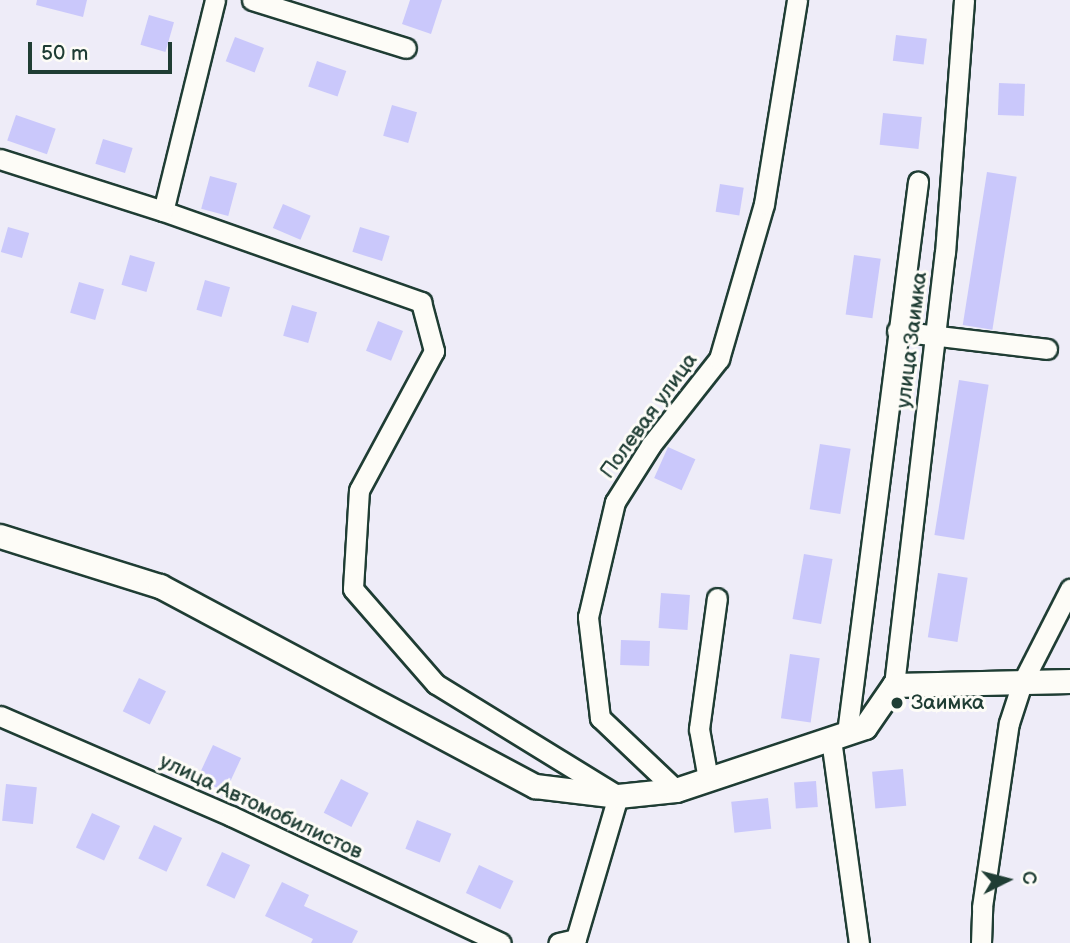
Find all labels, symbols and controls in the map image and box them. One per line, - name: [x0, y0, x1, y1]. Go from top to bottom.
- scale bar: [32, 28, 175, 72]
- text: 50 m: [41, 41, 88, 66]
- street label: улица Заимка: [891, 270, 933, 410]
- street label: Полевая улица: [595, 348, 703, 484]
- place label: Заимка: [911, 690, 984, 716]
- marker: Заимка: [889, 695, 905, 711]
- street label: улица Автомобилистов: [155, 749, 367, 865]
- north arrow: [972, 845, 1042, 915]
- text: С: [1016, 870, 1041, 886]

